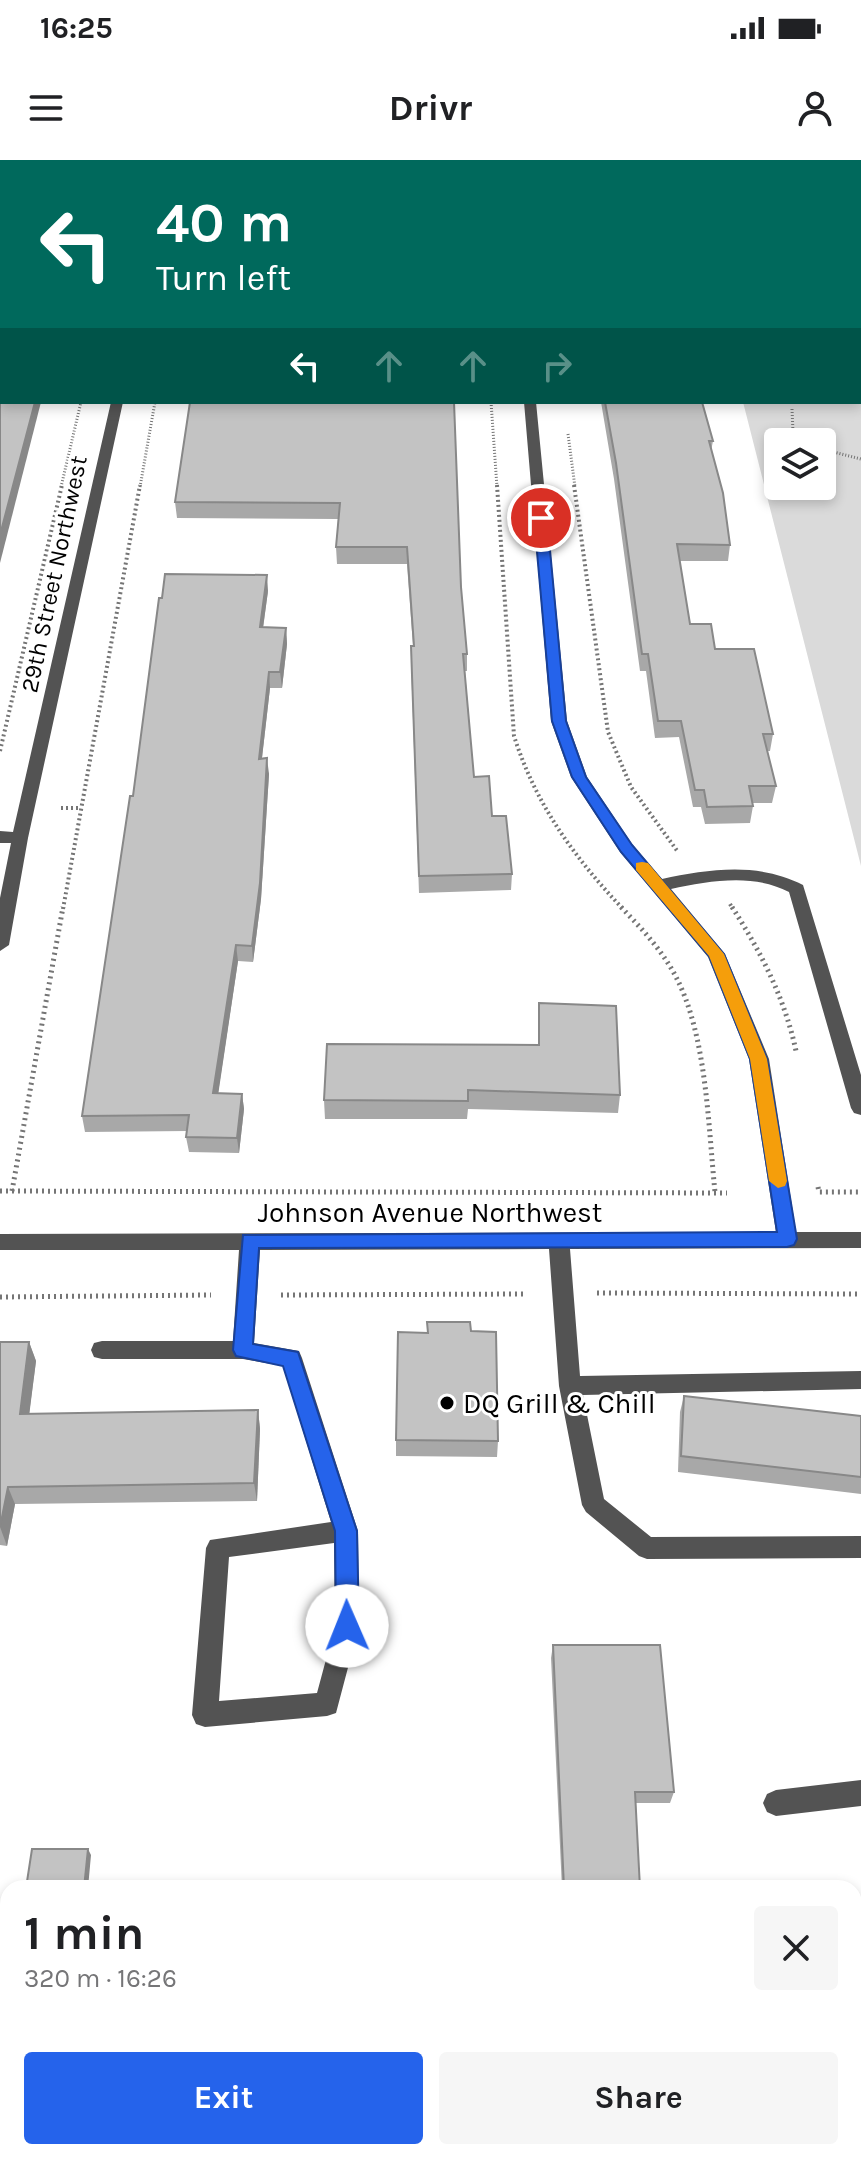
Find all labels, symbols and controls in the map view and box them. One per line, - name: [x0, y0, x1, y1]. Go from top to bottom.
- text: 16:25: [40, 10, 113, 46]
- icon: menu: [24, 86, 68, 130]
- icon: person: [793, 86, 837, 130]
- text: Drivr: [389, 87, 472, 129]
- text: 40 m: [156, 190, 292, 255]
- icon: left: [24, 192, 128, 296]
- text: Turn left: [156, 257, 291, 299]
- icon: left: [283, 344, 327, 388]
- icon: ahead: [367, 344, 411, 388]
- icon: ahead: [451, 344, 495, 388]
- icon: right: [535, 344, 579, 388]
- map controls: [764, 428, 836, 500]
- button: layers: [764, 428, 836, 500]
- street label: 29th Street Northwest: [15, 453, 93, 695]
- pin: [507, 484, 575, 552]
- icon: arrive: [519, 496, 563, 540]
- street label: Johnson Avenue Northwest: [258, 1196, 602, 1229]
- place label: DQ Grill & Chill: [463, 1387, 656, 1420]
- marker: DQ Grill & Chill: [438, 1394, 456, 1412]
- position arrow: [305, 1584, 389, 1668]
- text: 1 min: [24, 1905, 144, 1961]
- button: close: [754, 1906, 838, 1990]
- text: 320 m · 16:26: [24, 1963, 177, 1994]
- button: Exit: [24, 2052, 423, 2144]
- button: Share: [439, 2052, 838, 2144]

